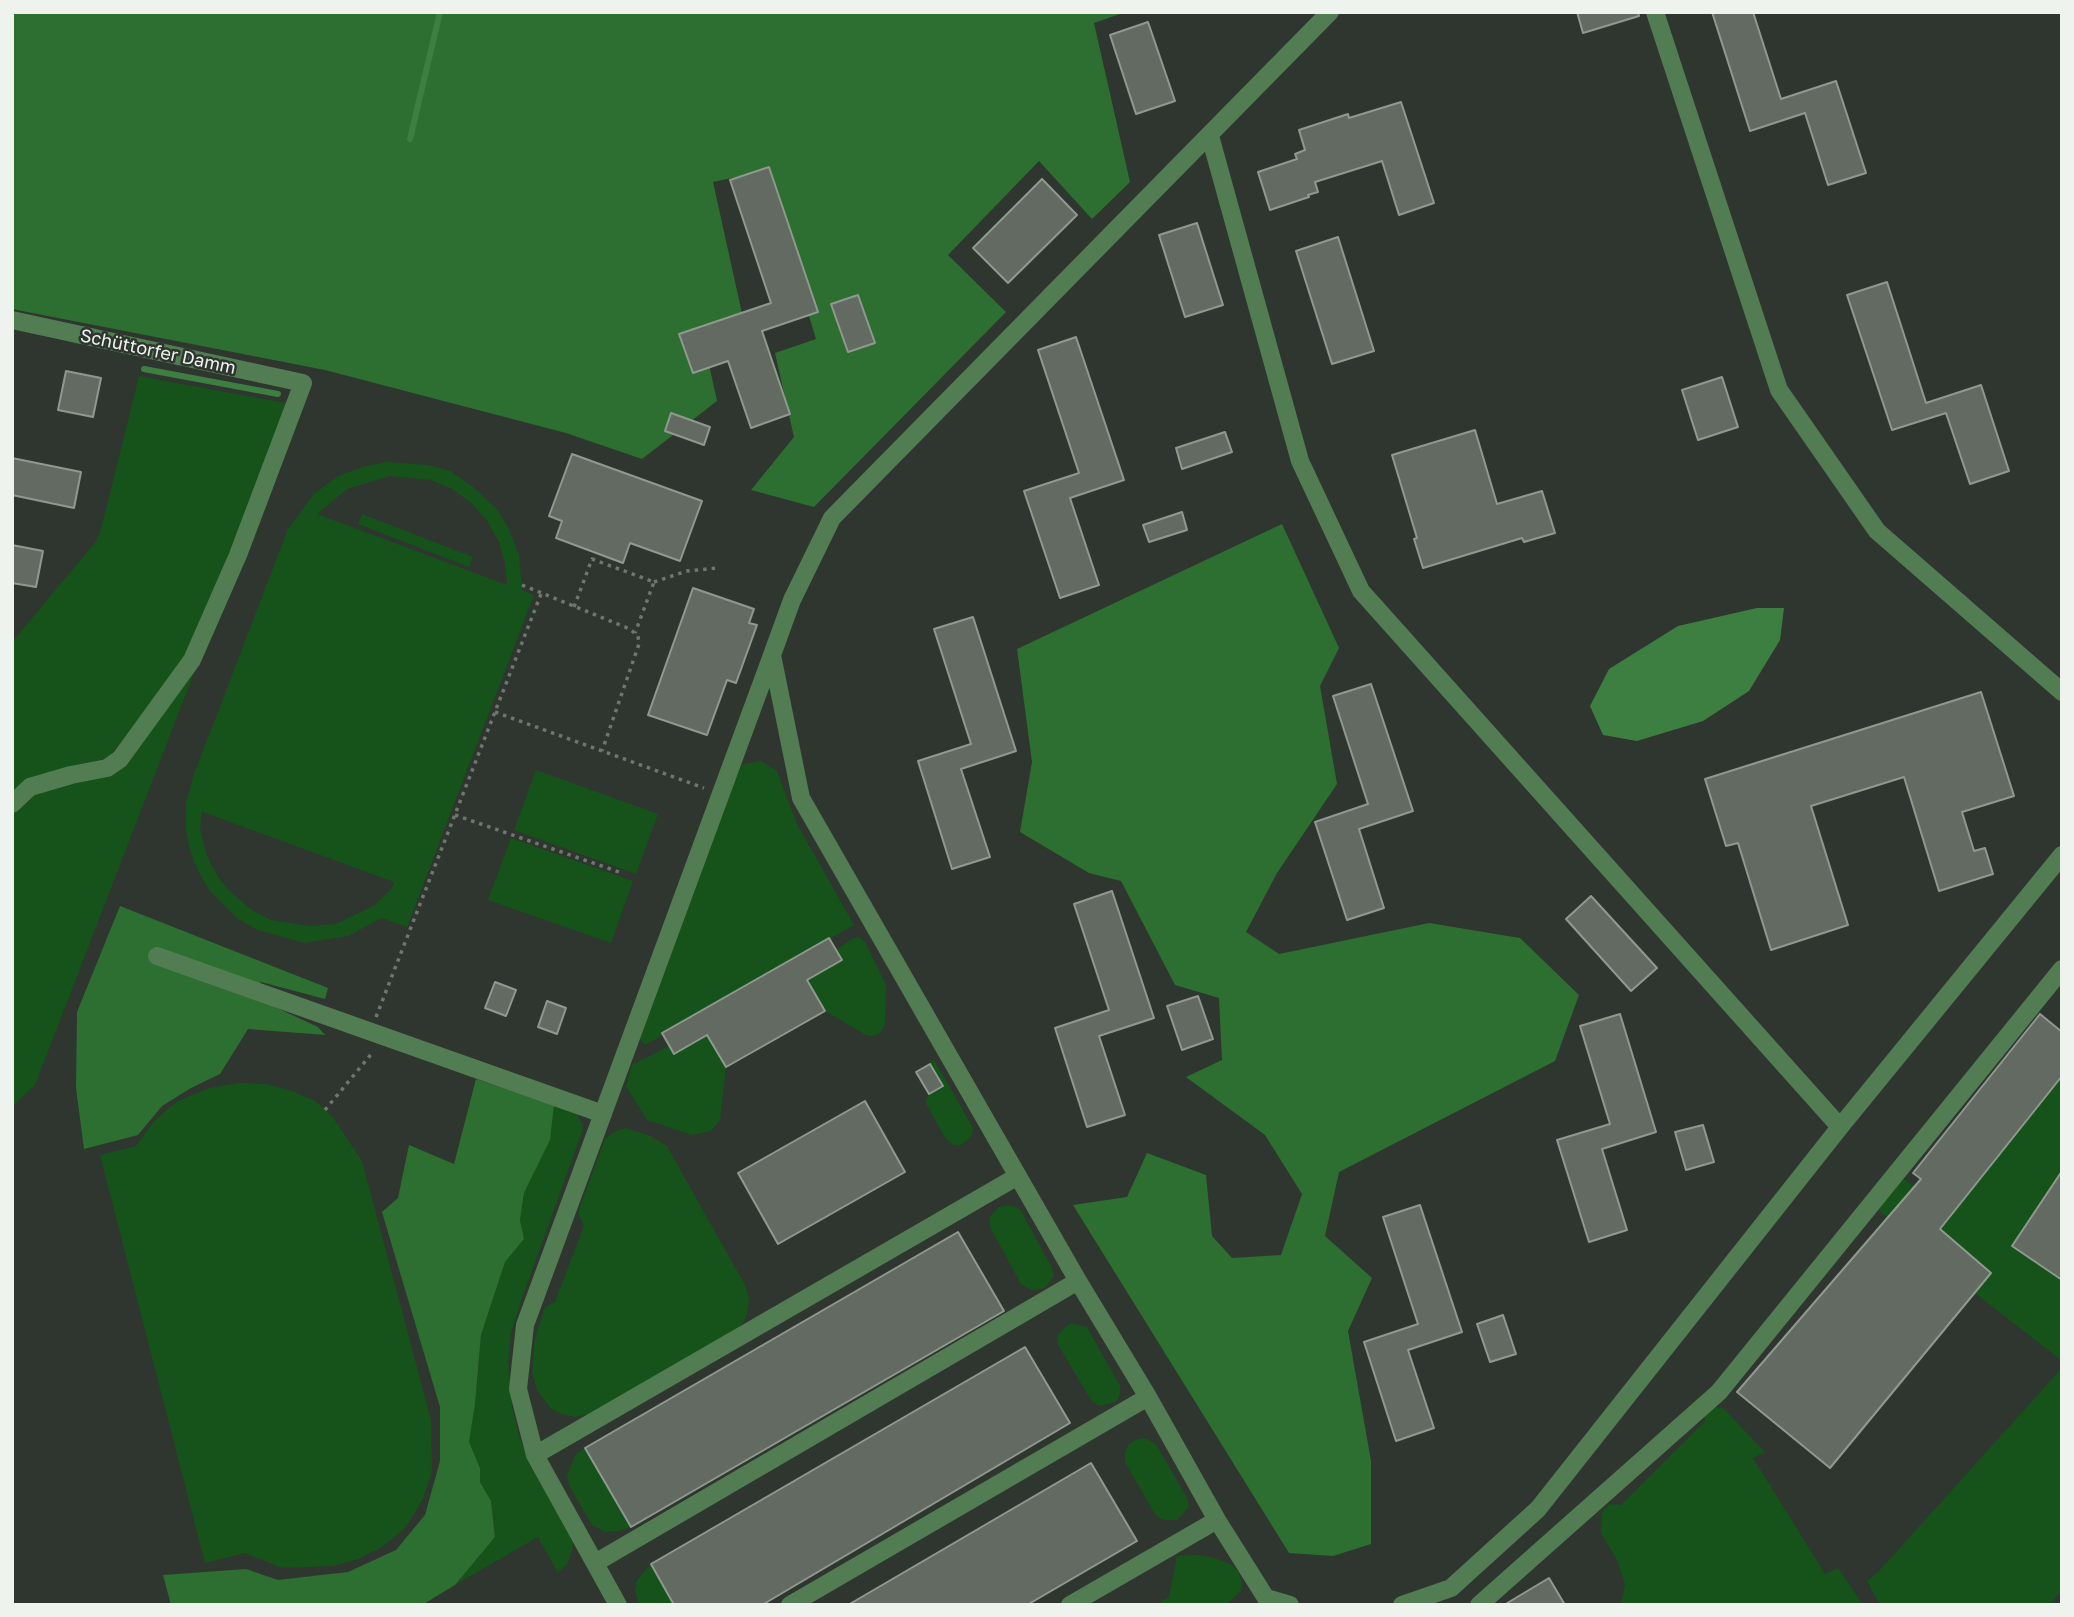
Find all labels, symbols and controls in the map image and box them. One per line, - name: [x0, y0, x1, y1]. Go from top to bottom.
- street label: Schüttorfer Damm: [78, 325, 238, 379]

